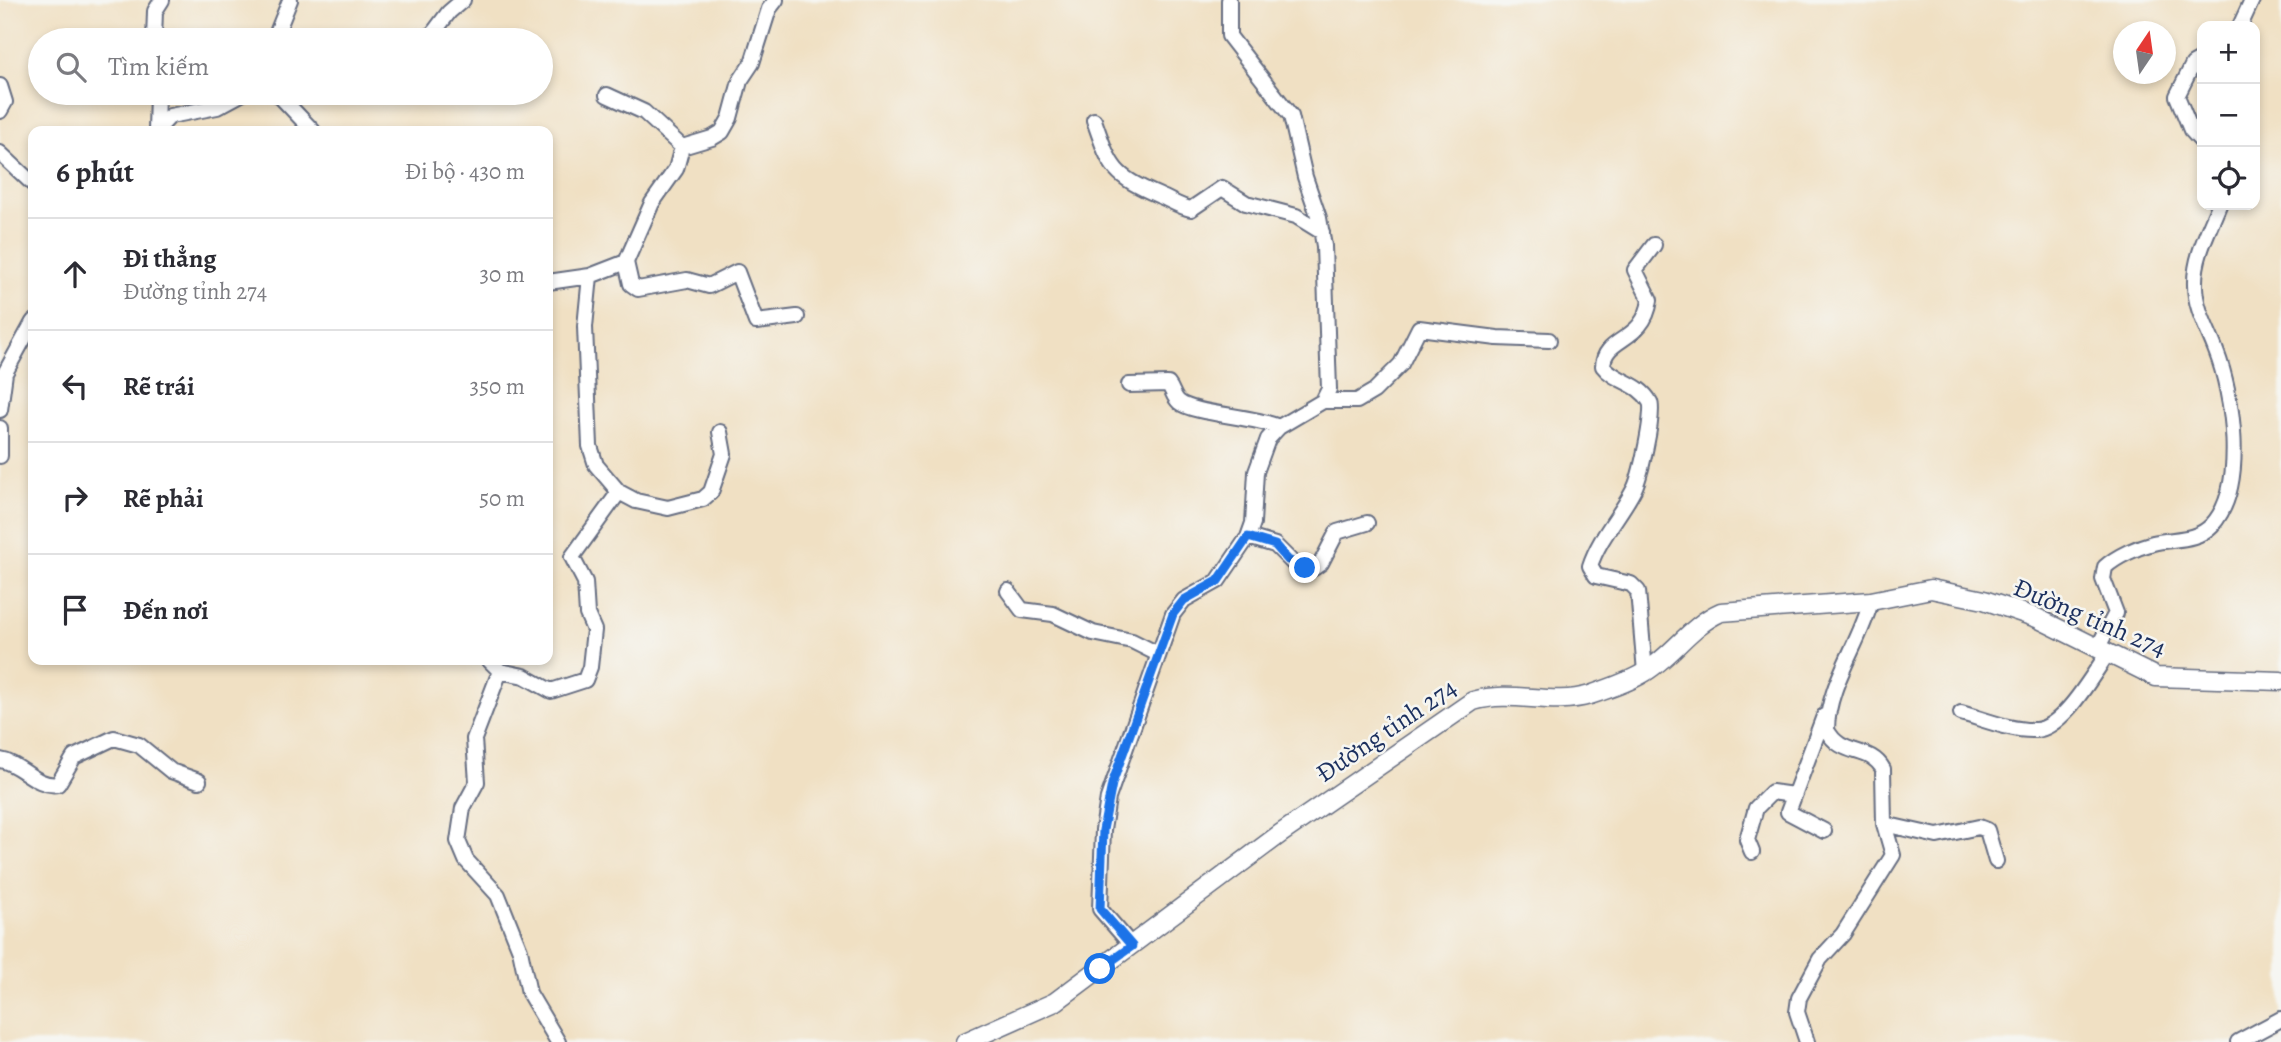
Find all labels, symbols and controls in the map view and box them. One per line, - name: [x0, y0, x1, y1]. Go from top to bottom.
- north arrow: [2113, 21, 2176, 84]
- map controls: [2197, 21, 2260, 210]
- button: +: [2197, 21, 2260, 84]
- search box: [28, 28, 553, 105]
- icon: search: [52, 48, 90, 86]
- text: Tìm kiếm: [108, 49, 209, 84]
- button: −: [2197, 84, 2260, 147]
- button: locate: [2197, 147, 2260, 210]
- text: 6 phút: [56, 152, 134, 192]
- text: Đi bộ · 430 m: [405, 156, 525, 187]
- text: Đi thẳng: [123, 241, 217, 276]
- icon: ahead: [56, 255, 94, 293]
- text: 30 m: [479, 259, 525, 290]
- text: Đường tỉnh 274: [123, 276, 267, 307]
- icon: left: [56, 367, 94, 405]
- text: Rẽ trái: [123, 369, 195, 404]
- text: 350 m: [470, 371, 525, 402]
- icon: right: [56, 479, 94, 517]
- text: Rẽ phải: [123, 481, 204, 516]
- text: 50 m: [479, 483, 525, 514]
- route end: [1289, 552, 1320, 583]
- street label: Đường tỉnh 274: [2008, 570, 2172, 665]
- icon: arrive: [56, 591, 94, 629]
- text: Đến nơi: [123, 593, 209, 628]
- street label: Đường tỉnh 274: [1309, 670, 1464, 790]
- route start: [1084, 953, 1115, 984]

